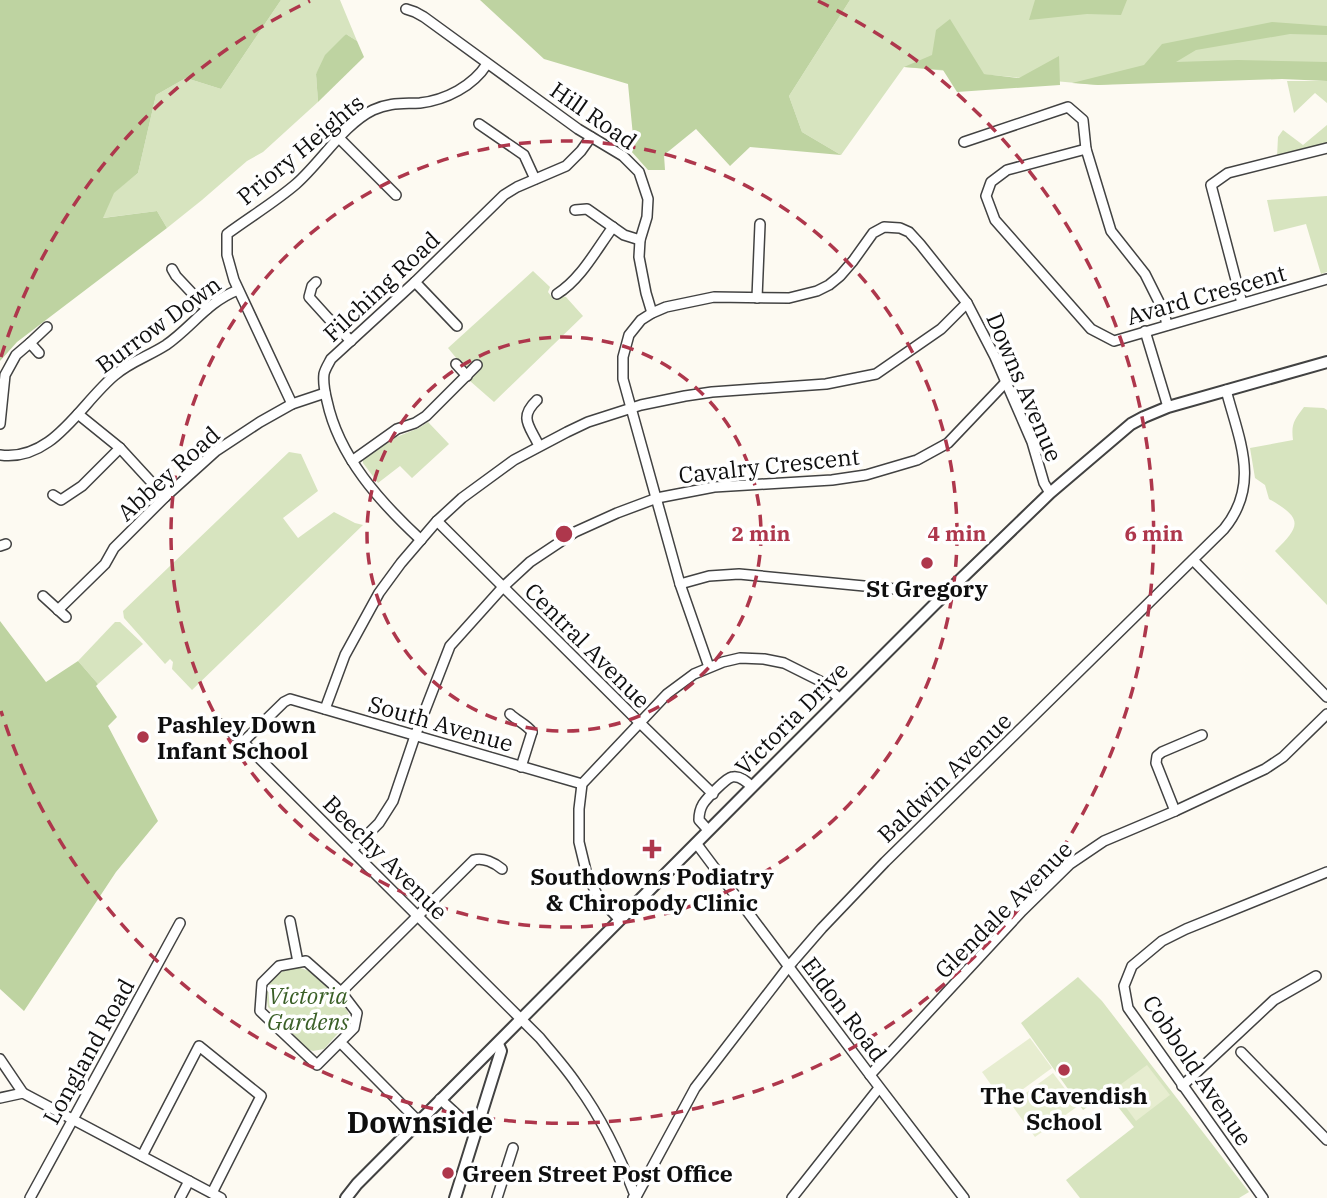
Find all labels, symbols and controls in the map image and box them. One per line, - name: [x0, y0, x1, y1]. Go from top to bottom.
- street label: Hill Road: [545, 74, 643, 156]
- street label: Priory Heights: [230, 87, 370, 211]
- street label: Filching Road: [316, 224, 446, 348]
- street label: Avard Crescent: [1123, 257, 1289, 331]
- street label: Burrow Down: [90, 269, 226, 379]
- street label: Downs Avenue: [980, 308, 1070, 466]
- street label: Abbey Road: [110, 419, 226, 527]
- street label: Cavalry Crescent: [677, 441, 861, 489]
- text: 2 min: [732, 519, 790, 547]
- text: 4 min: [928, 519, 986, 547]
- text: 6 min: [1125, 519, 1183, 547]
- centre of rings: [552, 522, 576, 546]
- marker: St Gregory: [919, 555, 935, 571]
- place label: St Gregory: [866, 573, 988, 603]
- street label: Central Avenue: [519, 576, 657, 714]
- street label: Victoria Drive: [728, 655, 854, 781]
- street label: South Avenue: [365, 688, 517, 758]
- street label: Baldwin Avenue: [871, 705, 1017, 849]
- place label: Pashley Down Infant School: [157, 709, 316, 765]
- marker: Pashley Down Infant School: [135, 729, 151, 745]
- street label: Beechy Avenue: [317, 788, 455, 926]
- street label: Glendale Avenue: [928, 834, 1078, 984]
- marker: Southdowns Podiatry & Chiropody Clinic: [642, 839, 662, 859]
- place label: Southdowns Podiatry & Chiropody Clinic: [530, 861, 774, 917]
- street label: Eldon Road: [796, 951, 894, 1067]
- street label: Longland Road: [36, 973, 140, 1129]
- park label: Victoria Gardens: [267, 980, 349, 1036]
- street label: Cobbold Avenue: [1137, 989, 1259, 1151]
- marker: The Cavendish School: [1056, 1062, 1072, 1078]
- place label: The Cavendish School: [980, 1080, 1148, 1136]
- district label: Downside: [347, 1102, 493, 1141]
- place label: Green Street Post Office: [462, 1158, 733, 1188]
- marker: Green Street Post Office: [440, 1165, 456, 1181]

